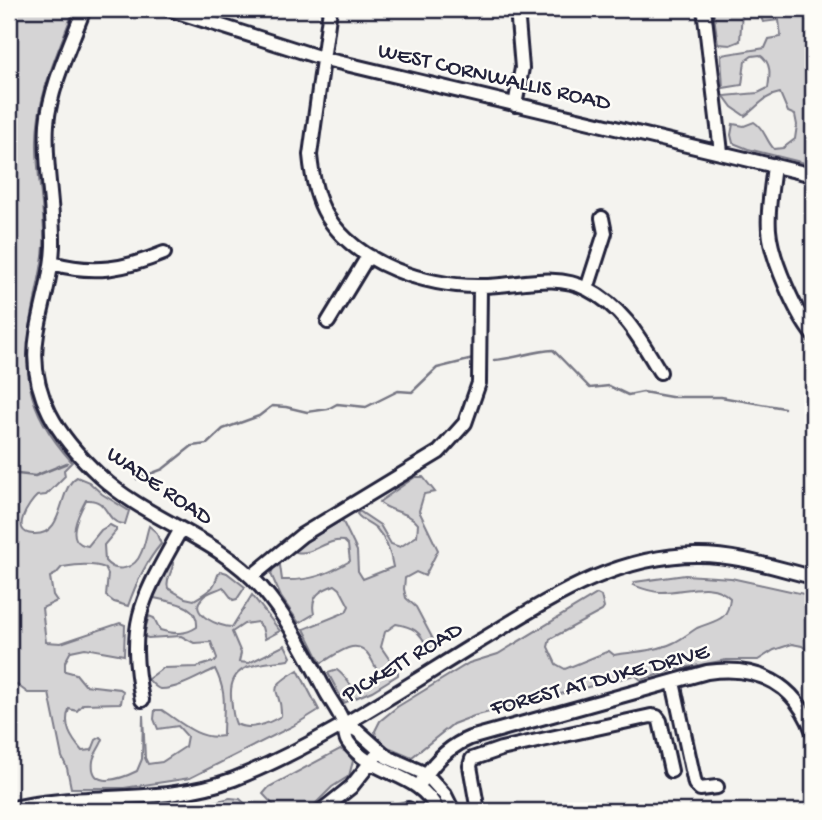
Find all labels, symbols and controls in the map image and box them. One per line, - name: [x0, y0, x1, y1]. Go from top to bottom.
- street label: WEST CORNWALLIS ROAD: [375, 38, 614, 118]
- street label: WADE ROAD: [101, 442, 218, 533]
- street label: PICKETT ROAD: [337, 616, 469, 710]
- street label: FOREST AT DUKE DRIVE: [487, 638, 714, 723]

